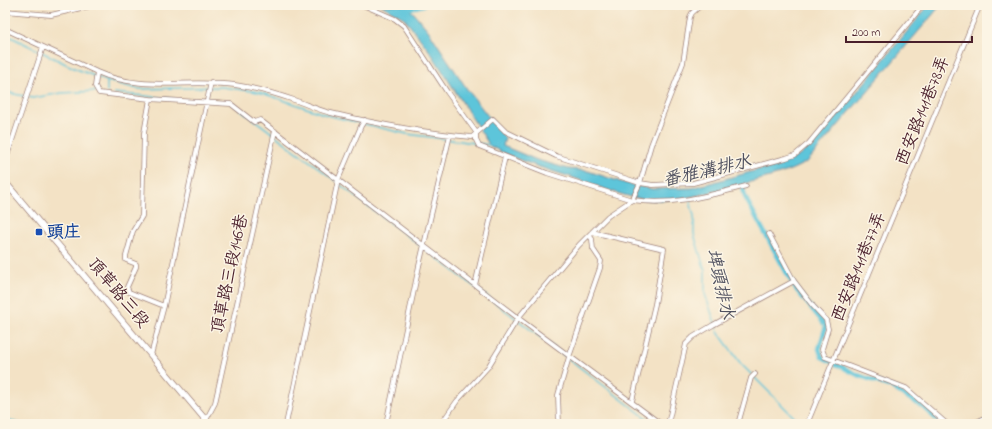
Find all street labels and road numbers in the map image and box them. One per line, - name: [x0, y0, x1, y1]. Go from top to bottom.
- street label: 西安路141巷78弄: [890, 52, 956, 170]
- street label: 西安路141巷77弄: [826, 208, 892, 326]
- street label: 頂草路三段146巷: [205, 211, 255, 336]
- street label: 頂草路三段: [81, 252, 155, 334]

